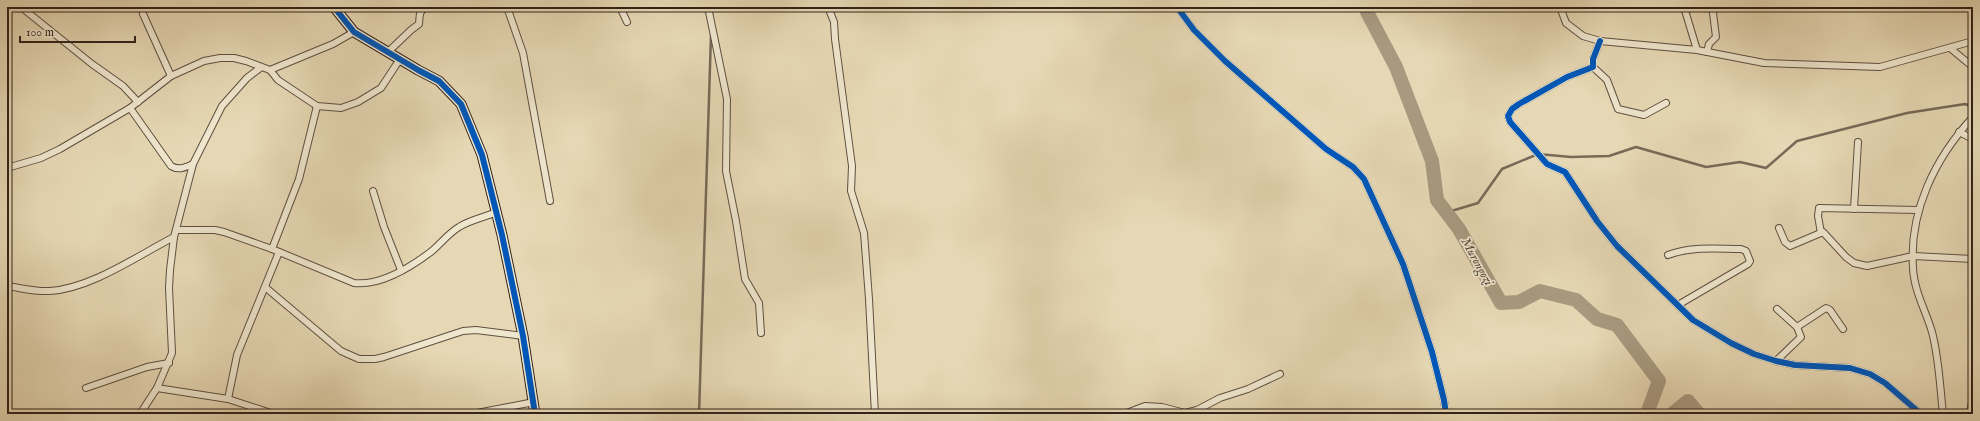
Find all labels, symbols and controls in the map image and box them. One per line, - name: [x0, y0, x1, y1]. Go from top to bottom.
- scale bar: [20, 18, 135, 44]
- text: 100 m: [26, 25, 54, 40]
- water label: Murongozi: [1456, 235, 1497, 290]

